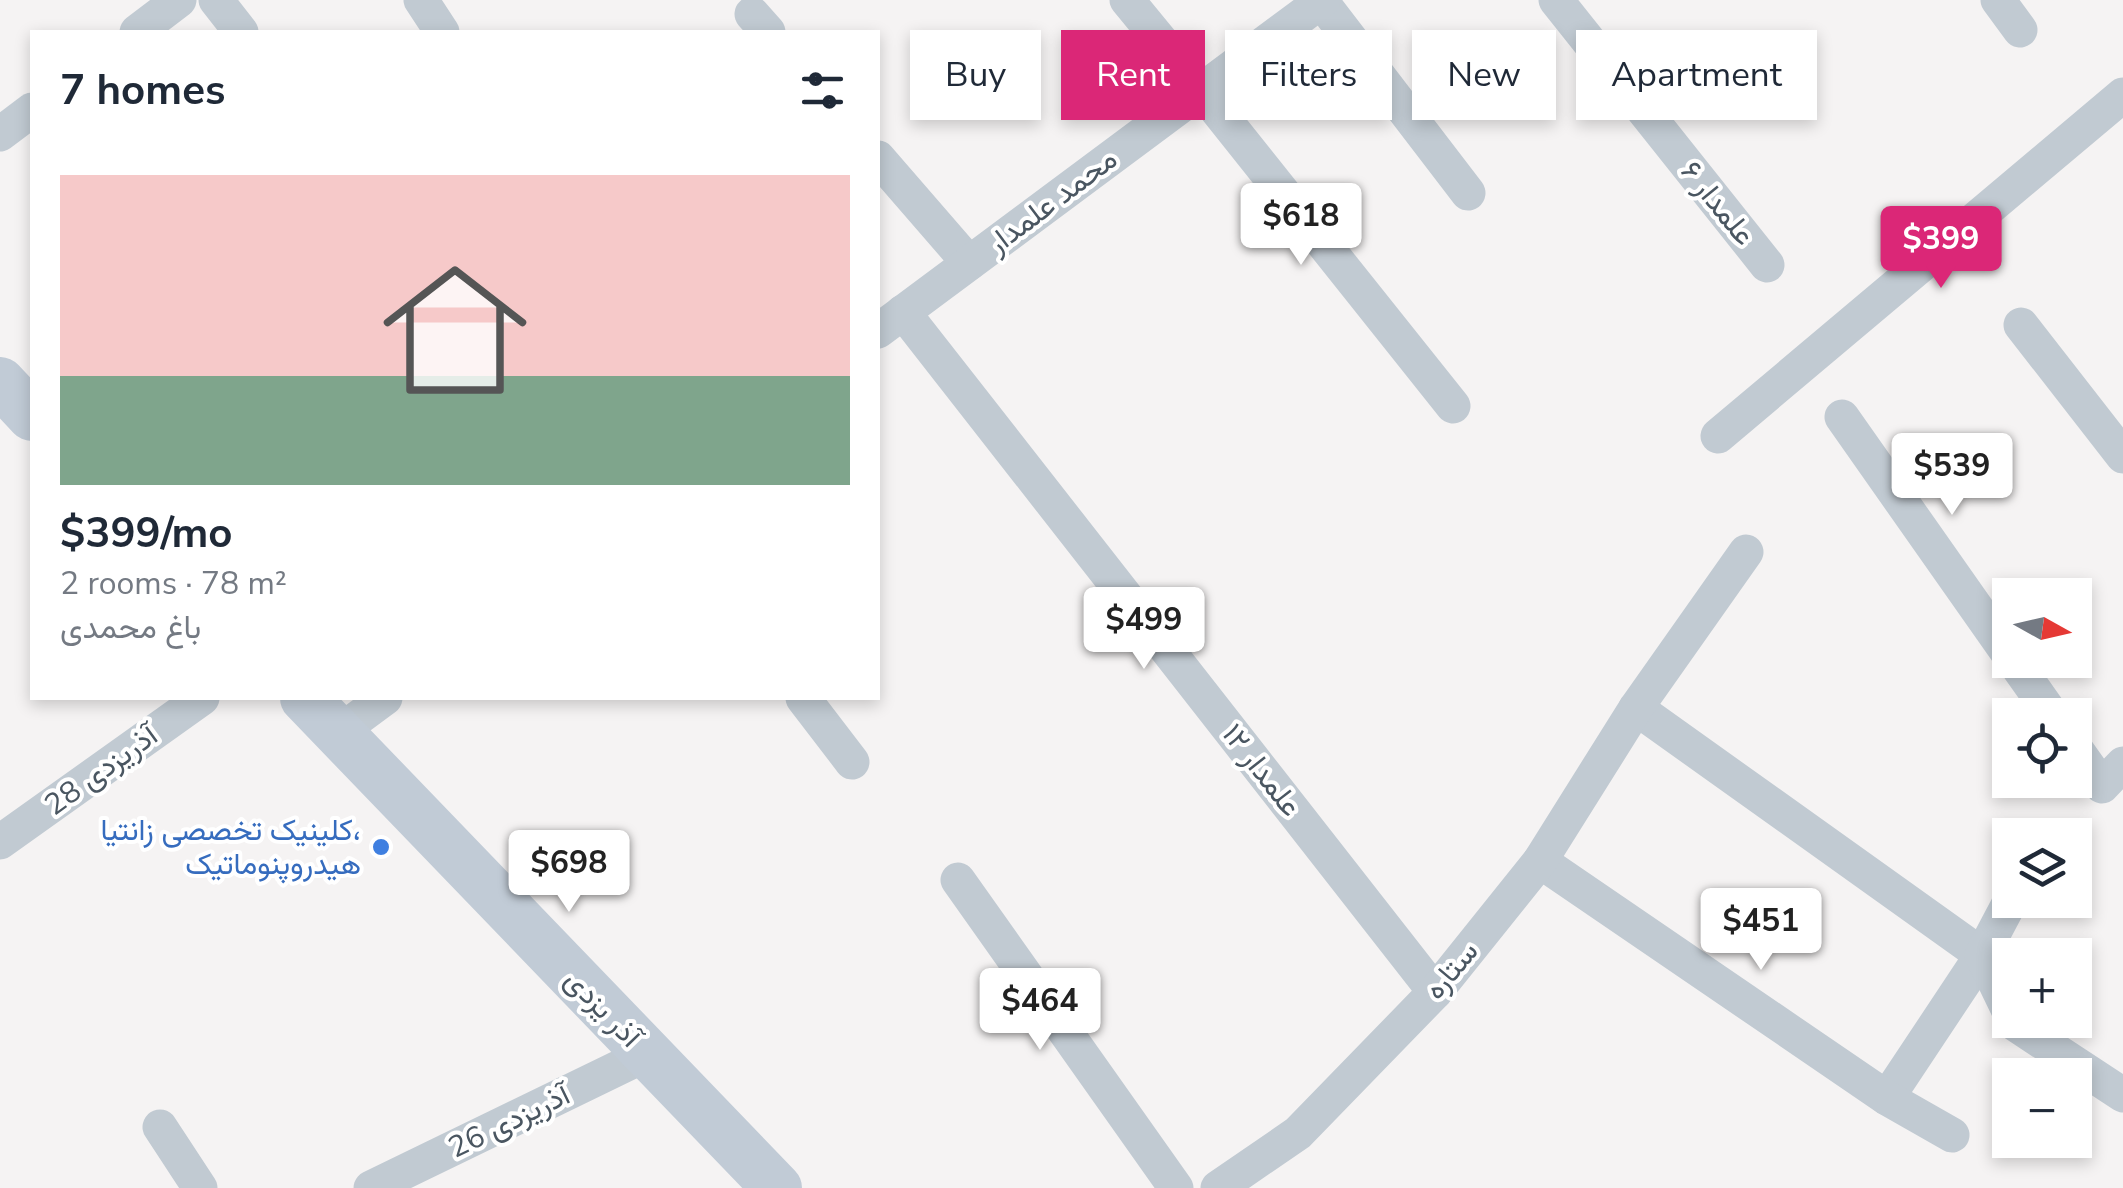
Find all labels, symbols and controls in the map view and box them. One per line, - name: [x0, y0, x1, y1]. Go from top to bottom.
- chip: Buy: [910, 30, 1041, 120]
- chip: Rent: [1061, 30, 1205, 120]
- chip: Filters: [1225, 30, 1392, 120]
- chip: New: [1412, 30, 1556, 120]
- chip: Apartment: [1576, 30, 1817, 120]
- text: 7 homes: [60, 62, 225, 119]
- icon: filters: [795, 63, 850, 118]
- street label: محمد علمدار: [978, 139, 1126, 264]
- street label: علمدار ۶: [1671, 152, 1764, 254]
- pin: $618: [1242, 183, 1360, 268]
- text: $618: [1263, 194, 1339, 237]
- pin: $399: [1882, 206, 2000, 291]
- text: $399: [1903, 217, 1979, 260]
- icon: home: [365, 240, 545, 420]
- pin: $539: [1893, 433, 2011, 518]
- text: $539: [1914, 444, 1990, 487]
- text: $399/mo: [60, 505, 232, 562]
- text: 2 rooms · 78 m²: [60, 562, 287, 605]
- north arrow: [1992, 578, 2092, 678]
- map controls: [1992, 578, 2092, 1158]
- pin: $499: [1085, 587, 1203, 672]
- text: $499: [1106, 598, 1182, 641]
- text: باغ محمدی: [60, 606, 201, 649]
- button: locate: [1992, 698, 2092, 798]
- street label: آذریزدی 28: [36, 714, 168, 825]
- street label: علمدار ۱۲: [1212, 715, 1311, 825]
- place label: کلینیک تخصصی زانتیا، هیدروپنوماتیک: [101, 810, 361, 885]
- button: layers: [1992, 818, 2092, 918]
- pin: $698: [510, 830, 628, 915]
- marker: کلینیک تخصصی زانتیا، هیدروپنوماتیک: [370, 836, 392, 858]
- text: $698: [531, 841, 607, 884]
- pin: $451: [1702, 888, 1820, 973]
- text: $451: [1723, 899, 1799, 942]
- street label: ستاره: [1415, 932, 1488, 1008]
- button: +: [1992, 938, 2092, 1038]
- street label: آذر یزدی: [555, 960, 652, 1058]
- pin: $464: [981, 968, 1099, 1053]
- text: $464: [1002, 979, 1078, 1022]
- button: −: [1992, 1058, 2092, 1158]
- street label: آذریزدی 26: [442, 1074, 579, 1168]

